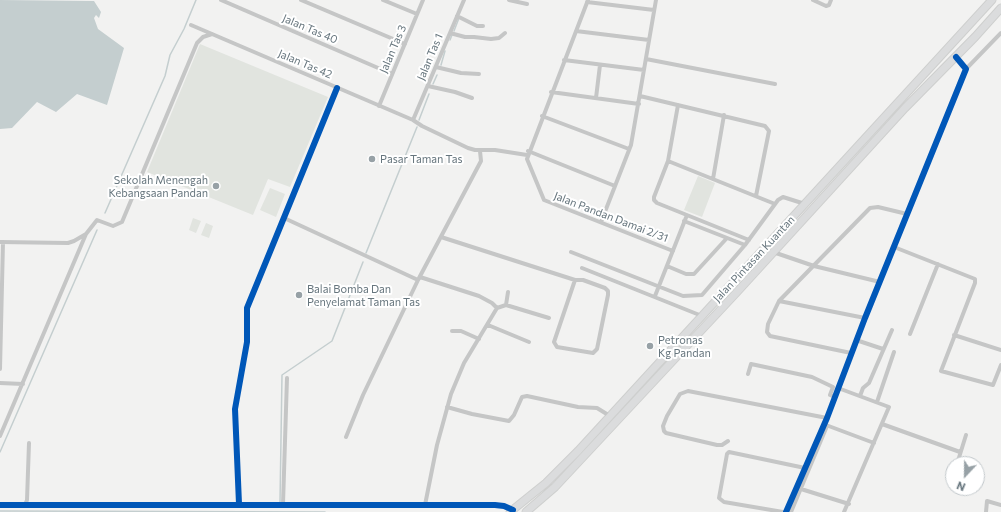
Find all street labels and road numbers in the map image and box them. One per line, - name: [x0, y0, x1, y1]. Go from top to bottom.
- street label: Jalan Tas 40: [280, 11, 340, 47]
- street label: Jalan Tas 3: [377, 23, 409, 75]
- street label: Jalan Tas 1: [414, 32, 446, 82]
- street label: Jalan Tas 42: [276, 47, 334, 81]
- street label: Jalan Pandan Damai 2/31: [552, 189, 670, 245]
- street label: Jalan Pintasan Kuantan: [711, 213, 797, 305]

